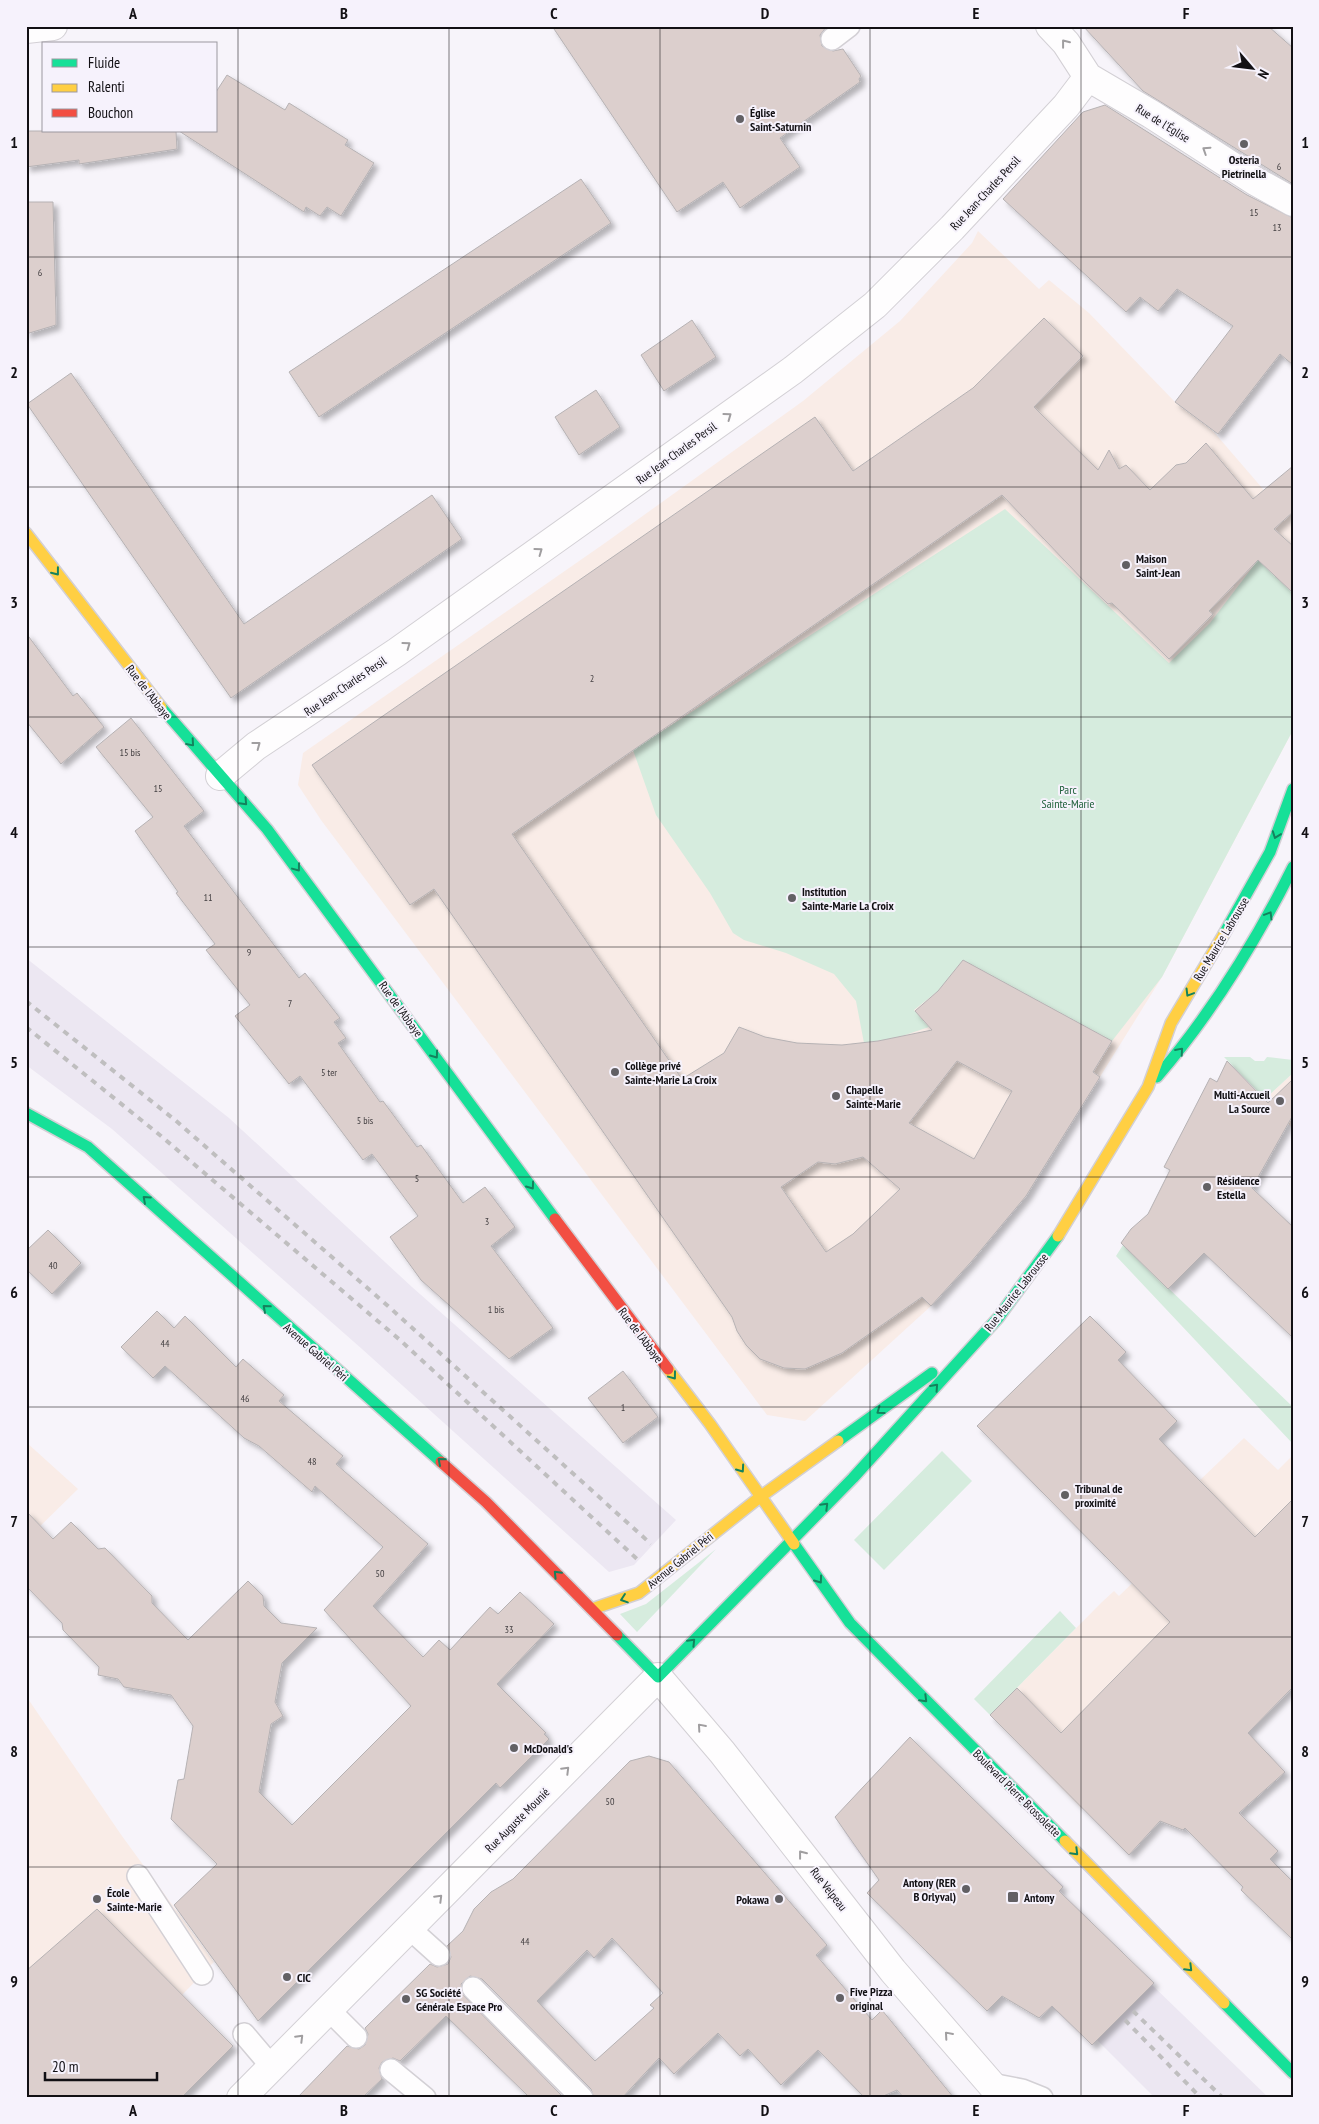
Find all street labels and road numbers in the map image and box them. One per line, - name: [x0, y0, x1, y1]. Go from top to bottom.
- street label: Rue de l'Église: [1133, 101, 1193, 146]
- street label: Rue Jean-Charles Persil: [947, 153, 1023, 233]
- street label: Rue Jean-Charles Persil: [633, 419, 719, 487]
- street label: Rue Jean-Charles Persil: [301, 653, 389, 719]
- street label: Rue de l'Abbaye: [123, 662, 175, 722]
- street label: Rue Maurice Labrousse: [1190, 894, 1252, 984]
- street label: Rue de l'Abbaye: [376, 978, 426, 1040]
- street label: Rue Maurice Labrousse: [981, 1250, 1051, 1334]
- street label: Rue de l'Abbaye: [615, 1304, 667, 1366]
- street label: Avenue Gabriel Péri: [281, 1320, 351, 1384]
- street label: Avenue Gabriel Péri: [644, 1529, 716, 1591]
- street label: Boulevard Pierre Brossolette: [970, 1746, 1064, 1840]
- street label: Rue Auguste Mounié: [482, 1785, 552, 1855]
- street label: Rue Velpeau: [807, 1864, 851, 1914]

